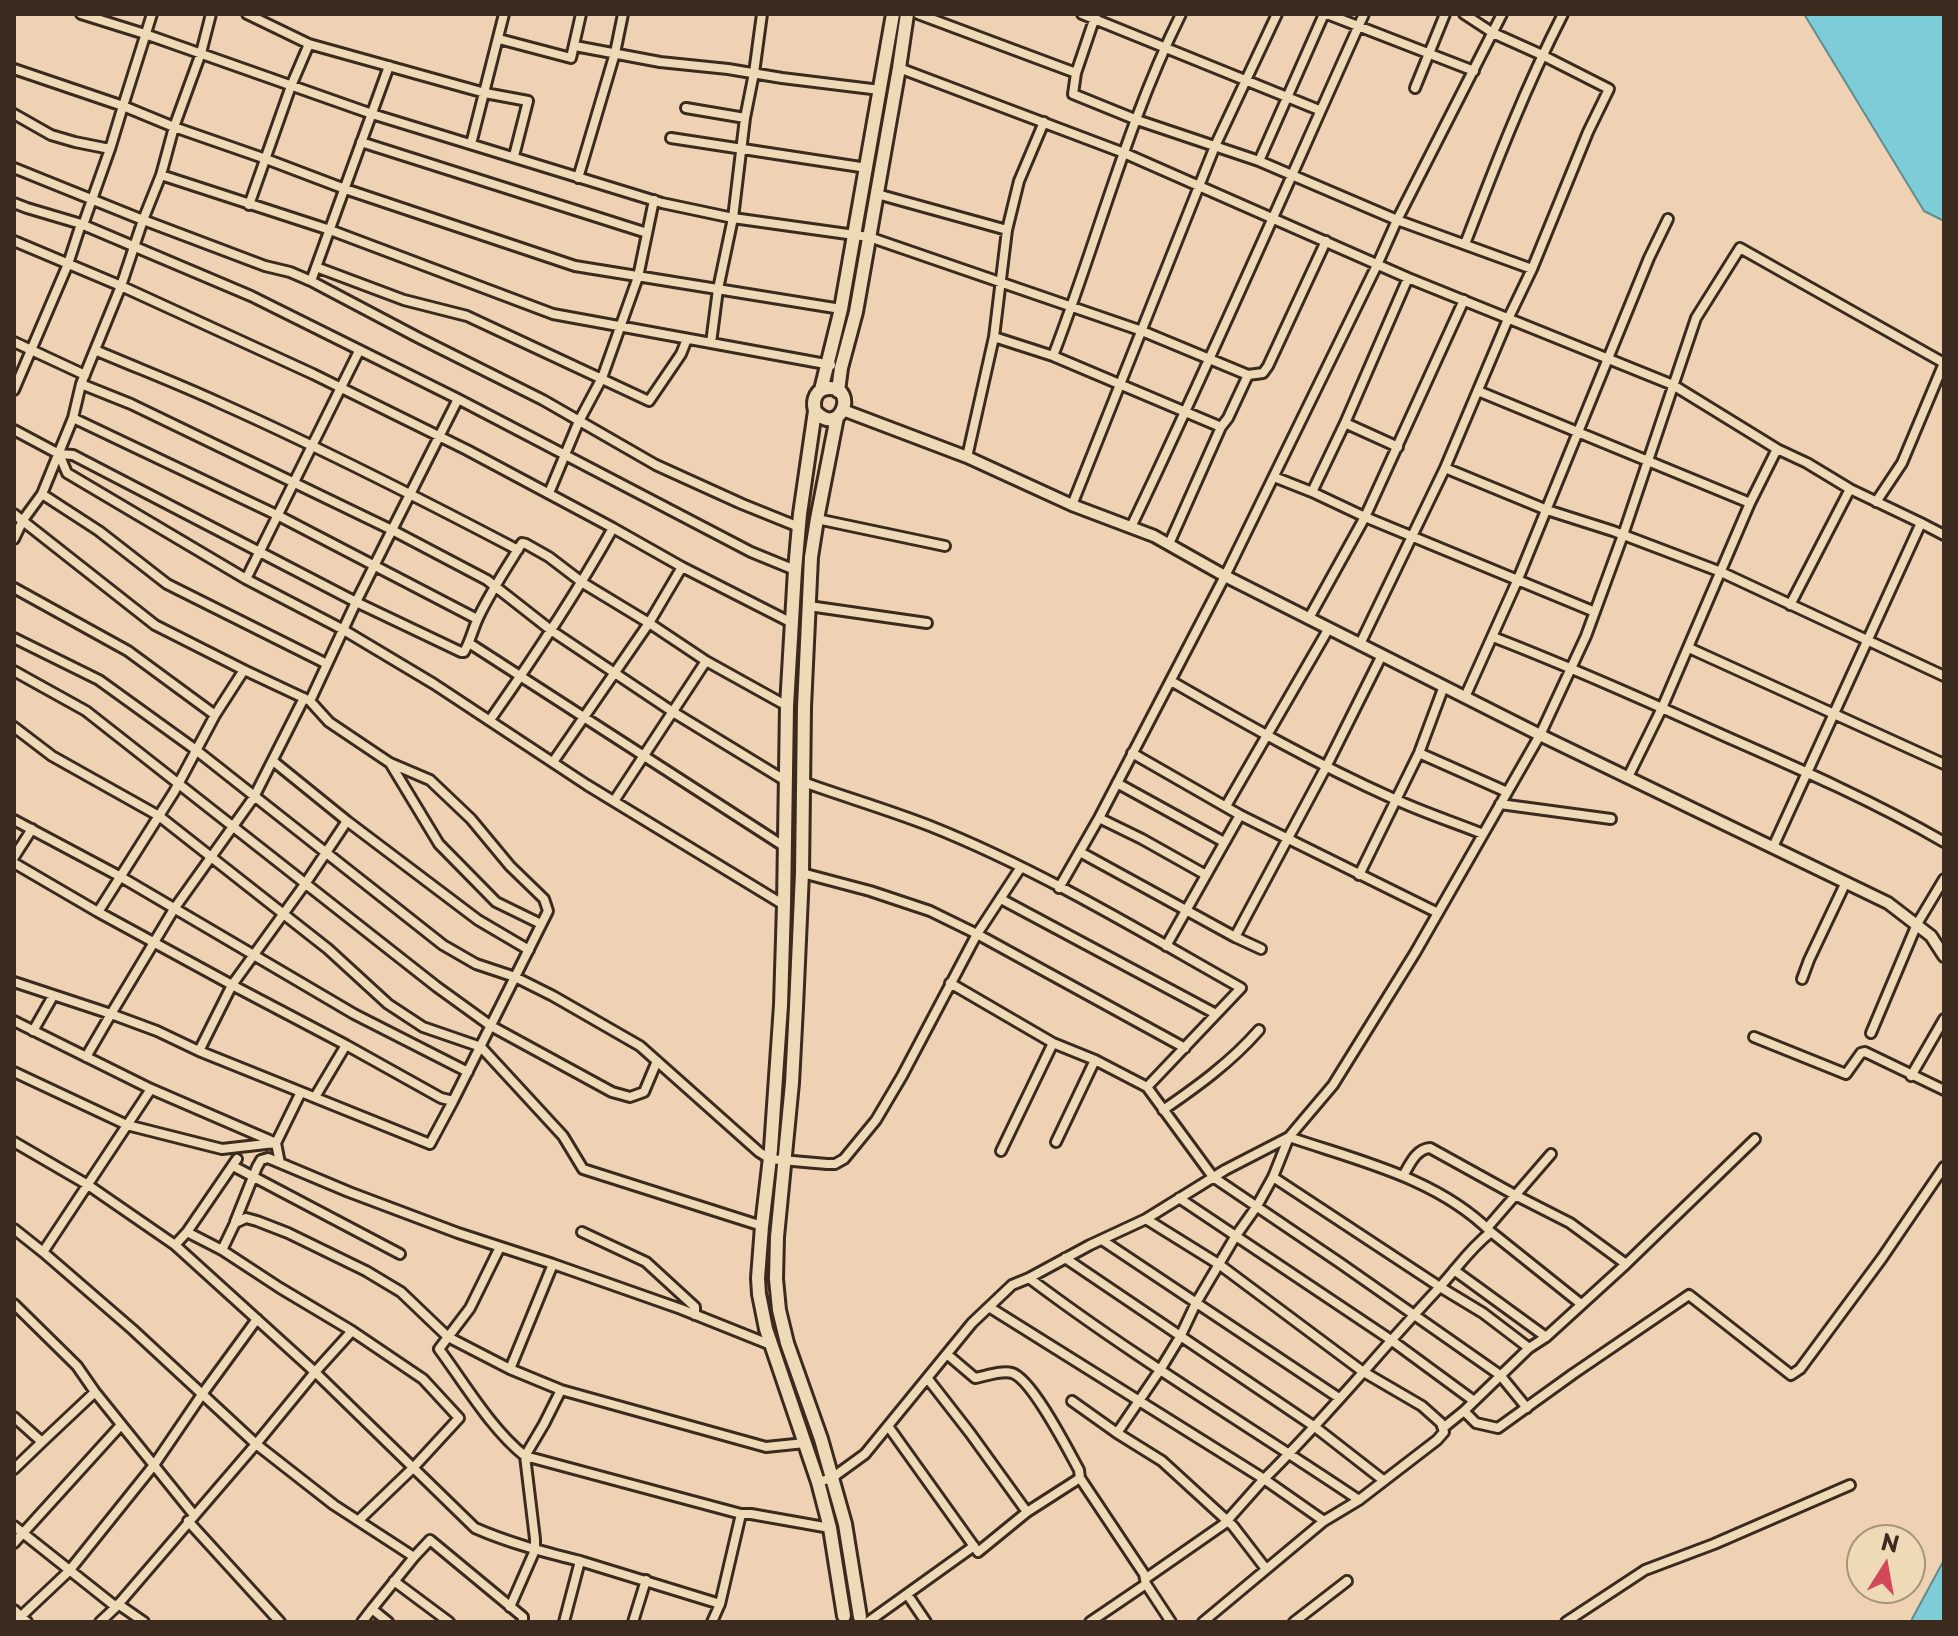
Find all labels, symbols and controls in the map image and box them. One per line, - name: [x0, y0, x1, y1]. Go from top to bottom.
- north arrow: [1846, 1524, 1926, 1604]
- text: N: [1879, 1524, 1902, 1560]

